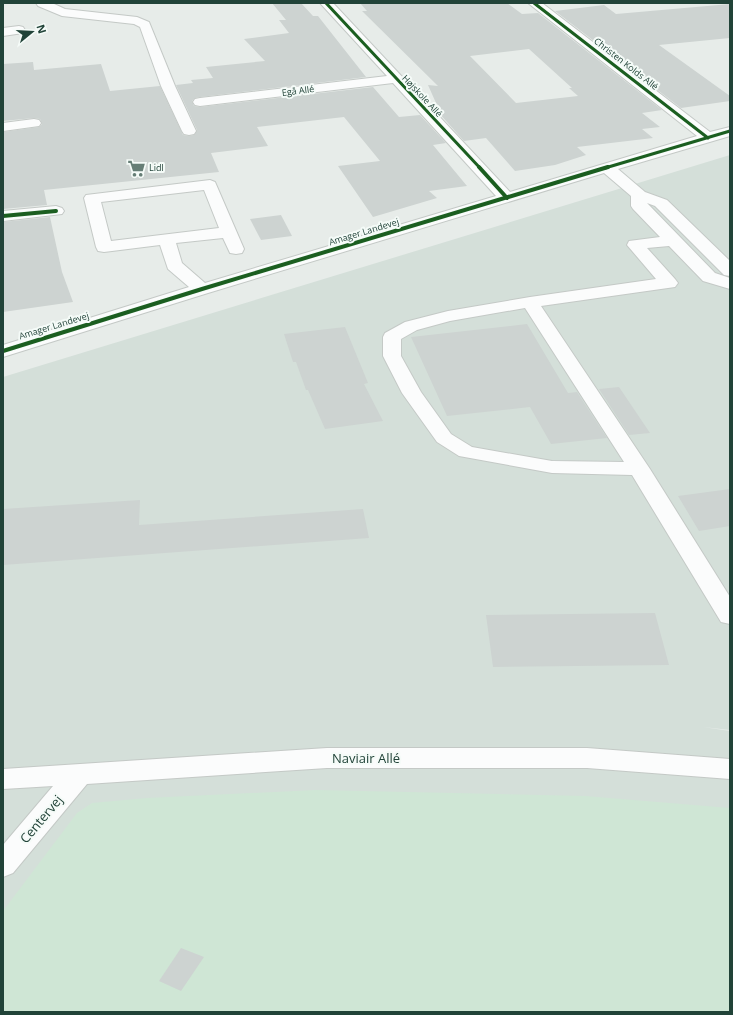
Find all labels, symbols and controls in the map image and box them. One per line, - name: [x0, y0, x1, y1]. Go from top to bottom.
- north arrow: [12, 12, 52, 52]
- text: N: [33, 22, 51, 35]
- street label: Christen Kolds Allé: [592, 34, 661, 93]
- street label: Højskole Allé: [399, 72, 445, 120]
- street label: Egå Allé: [281, 82, 315, 99]
- supermarket icon: Lidl: [126, 158, 146, 178]
- place label: Lidl: [149, 161, 164, 174]
- street label: Amager Landevej: [327, 215, 400, 248]
- street label: Amager Landevej: [17, 309, 90, 342]
- street label: Naviair Allé: [332, 749, 400, 767]
- street label: Centervej: [16, 791, 66, 847]

